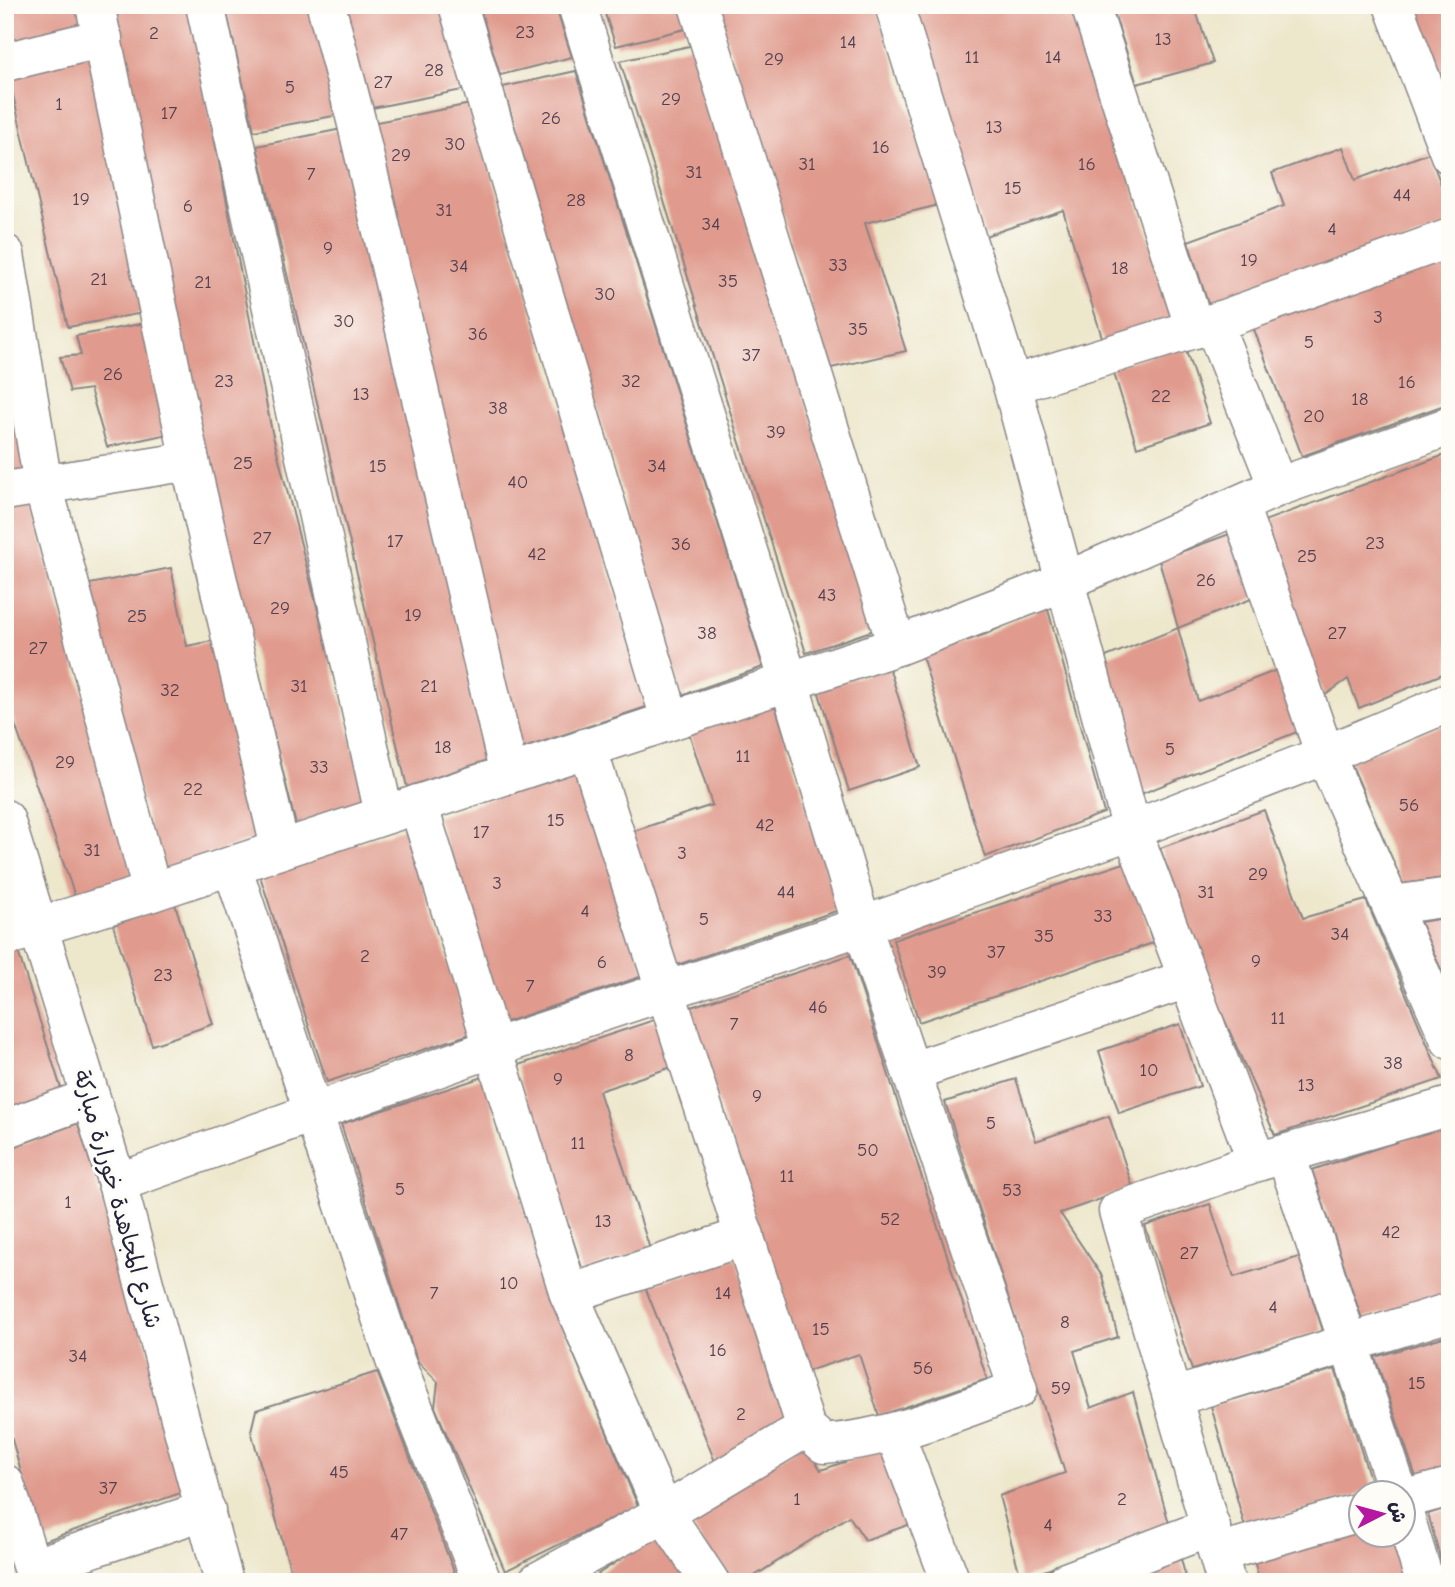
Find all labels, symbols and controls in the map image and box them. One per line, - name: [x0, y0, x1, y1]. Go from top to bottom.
- house number: 23: [515, 21, 535, 43]
- house number: 2: [149, 22, 159, 44]
- house number: 13: [1154, 28, 1172, 50]
- house number: 14: [840, 31, 856, 53]
- house number: 11: [964, 46, 980, 68]
- house number: 14: [1045, 46, 1061, 68]
- house number: 29: [764, 48, 784, 70]
- house number: 28: [424, 59, 444, 81]
- house number: 27: [374, 71, 392, 93]
- house number: 5: [285, 76, 295, 98]
- house number: 29: [661, 88, 681, 110]
- house number: 1: [55, 93, 63, 115]
- house number: 17: [161, 102, 177, 124]
- house number: 26: [541, 107, 561, 129]
- house number: 13: [985, 116, 1003, 138]
- house number: 30: [444, 133, 466, 155]
- house number: 16: [872, 136, 890, 158]
- house number: 29: [391, 144, 411, 166]
- house number: 31: [798, 153, 816, 175]
- house number: 16: [1078, 153, 1096, 175]
- house number: 31: [685, 161, 703, 183]
- house number: 7: [307, 163, 316, 185]
- house number: 15: [1004, 177, 1022, 199]
- house number: 44: [1393, 184, 1411, 206]
- house number: 19: [72, 188, 90, 210]
- house number: 28: [566, 189, 586, 211]
- house number: 6: [183, 195, 193, 217]
- house number: 31: [435, 199, 453, 221]
- house number: 34: [702, 213, 720, 235]
- house number: 4: [1327, 218, 1337, 240]
- house number: 9: [323, 237, 333, 259]
- house number: 19: [1240, 249, 1258, 271]
- house number: 33: [828, 254, 848, 276]
- house number: 34: [450, 255, 468, 277]
- house number: 18: [1111, 257, 1129, 279]
- house number: 21: [90, 268, 108, 290]
- house number: 35: [718, 270, 738, 292]
- house number: 21: [194, 271, 212, 293]
- house number: 30: [594, 283, 616, 305]
- house number: 3: [1373, 306, 1383, 328]
- house number: 30: [333, 310, 355, 332]
- house number: 35: [848, 318, 868, 340]
- house number: 36: [468, 323, 488, 345]
- house number: 5: [1304, 331, 1314, 353]
- house number: 37: [742, 344, 760, 366]
- house number: 26: [103, 363, 123, 385]
- house number: 23: [214, 370, 234, 392]
- house number: 32: [621, 370, 641, 392]
- house number: 16: [1398, 371, 1416, 393]
- house number: 13: [352, 383, 370, 405]
- house number: 22: [1151, 385, 1171, 407]
- house number: 18: [1351, 388, 1369, 410]
- house number: 38: [488, 397, 508, 419]
- house number: 20: [1303, 405, 1325, 427]
- house number: 39: [766, 421, 786, 443]
- house number: 25: [233, 452, 253, 474]
- house number: 15: [369, 455, 387, 477]
- house number: 34: [648, 455, 666, 477]
- house number: 40: [508, 471, 528, 493]
- house number: 27: [253, 527, 271, 549]
- house number: 17: [387, 530, 403, 552]
- house number: 23: [1365, 532, 1385, 554]
- house number: 36: [671, 533, 691, 555]
- house number: 42: [527, 543, 547, 565]
- house number: 25: [1297, 545, 1317, 567]
- house number: 26: [1196, 569, 1216, 591]
- house number: 43: [818, 584, 836, 606]
- house number: 29: [270, 597, 290, 619]
- house number: 19: [404, 604, 422, 626]
- house number: 25: [127, 605, 147, 627]
- house number: 38: [697, 622, 717, 644]
- house number: 27: [1328, 622, 1346, 644]
- house number: 27: [29, 637, 47, 659]
- house number: 31: [290, 675, 308, 697]
- house number: 21: [420, 675, 438, 697]
- house number: 32: [160, 679, 180, 701]
- house number: 18: [434, 736, 452, 758]
- house number: 5: [1165, 738, 1175, 760]
- house number: 11: [735, 745, 751, 767]
- house number: 29: [55, 751, 75, 773]
- house number: 33: [309, 756, 329, 778]
- house number: 22: [183, 778, 203, 800]
- house number: 56: [1399, 794, 1419, 816]
- house number: 15: [547, 809, 565, 831]
- house number: 42: [755, 814, 775, 836]
- house number: 17: [473, 821, 489, 843]
- house number: 31: [83, 839, 101, 861]
- house number: 3: [677, 842, 687, 864]
- house number: 29: [1248, 863, 1268, 885]
- house number: 3: [492, 872, 502, 894]
- house number: 44: [777, 881, 795, 903]
- house number: 31: [1197, 881, 1215, 903]
- house number: 4: [580, 900, 590, 922]
- house number: 33: [1093, 905, 1113, 927]
- house number: 5: [699, 908, 709, 930]
- house number: 34: [1331, 923, 1349, 945]
- house number: 35: [1034, 925, 1054, 947]
- house number: 37: [987, 941, 1005, 963]
- house number: 2: [360, 945, 370, 967]
- house number: 9: [1251, 950, 1261, 972]
- house number: 6: [597, 951, 607, 973]
- house number: 39: [927, 961, 947, 983]
- house number: 23: [153, 964, 173, 986]
- house number: 7: [526, 975, 535, 997]
- house number: 46: [808, 996, 828, 1018]
- house number: 11: [1270, 1007, 1286, 1029]
- house number: 7: [730, 1013, 739, 1035]
- house number: 8: [624, 1044, 634, 1066]
- house number: 38: [1383, 1052, 1403, 1074]
- house number: 10: [1139, 1059, 1159, 1081]
- street label: شارع المجاهدة خورارة مباركة: [66, 1067, 167, 1332]
- house number: 9: [553, 1068, 563, 1090]
- house number: 13: [1297, 1074, 1315, 1096]
- house number: 9: [752, 1085, 762, 1107]
- house number: 5: [986, 1112, 996, 1134]
- house number: 11: [570, 1132, 586, 1154]
- house number: 50: [857, 1139, 879, 1161]
- house number: 11: [779, 1165, 795, 1187]
- house number: 5: [395, 1178, 405, 1200]
- house number: 53: [1002, 1179, 1022, 1201]
- house number: 1: [64, 1191, 72, 1213]
- house number: 52: [880, 1208, 900, 1230]
- house number: 13: [594, 1210, 612, 1232]
- house number: 42: [1381, 1221, 1401, 1243]
- house number: 27: [1180, 1242, 1198, 1264]
- house number: 10: [499, 1272, 519, 1294]
- house number: 7: [430, 1282, 439, 1304]
- house number: 14: [715, 1282, 731, 1304]
- house number: 4: [1268, 1296, 1278, 1318]
- house number: 8: [1060, 1311, 1070, 1333]
- house number: 15: [812, 1318, 830, 1340]
- house number: 16: [709, 1339, 727, 1361]
- house number: 34: [69, 1345, 87, 1367]
- house number: 56: [913, 1357, 933, 1379]
- house number: 15: [1408, 1372, 1426, 1394]
- house number: 59: [1051, 1377, 1071, 1399]
- house number: 2: [736, 1403, 746, 1425]
- house number: 45: [329, 1461, 349, 1483]
- house number: 37: [99, 1477, 117, 1499]
- north arrow: [1346, 1478, 1416, 1548]
- house number: 1: [793, 1488, 801, 1510]
- house number: 2: [1117, 1488, 1127, 1510]
- text: ش: [1386, 1501, 1410, 1524]
- house number: 4: [1043, 1514, 1053, 1536]
- house number: 47: [390, 1523, 408, 1545]

